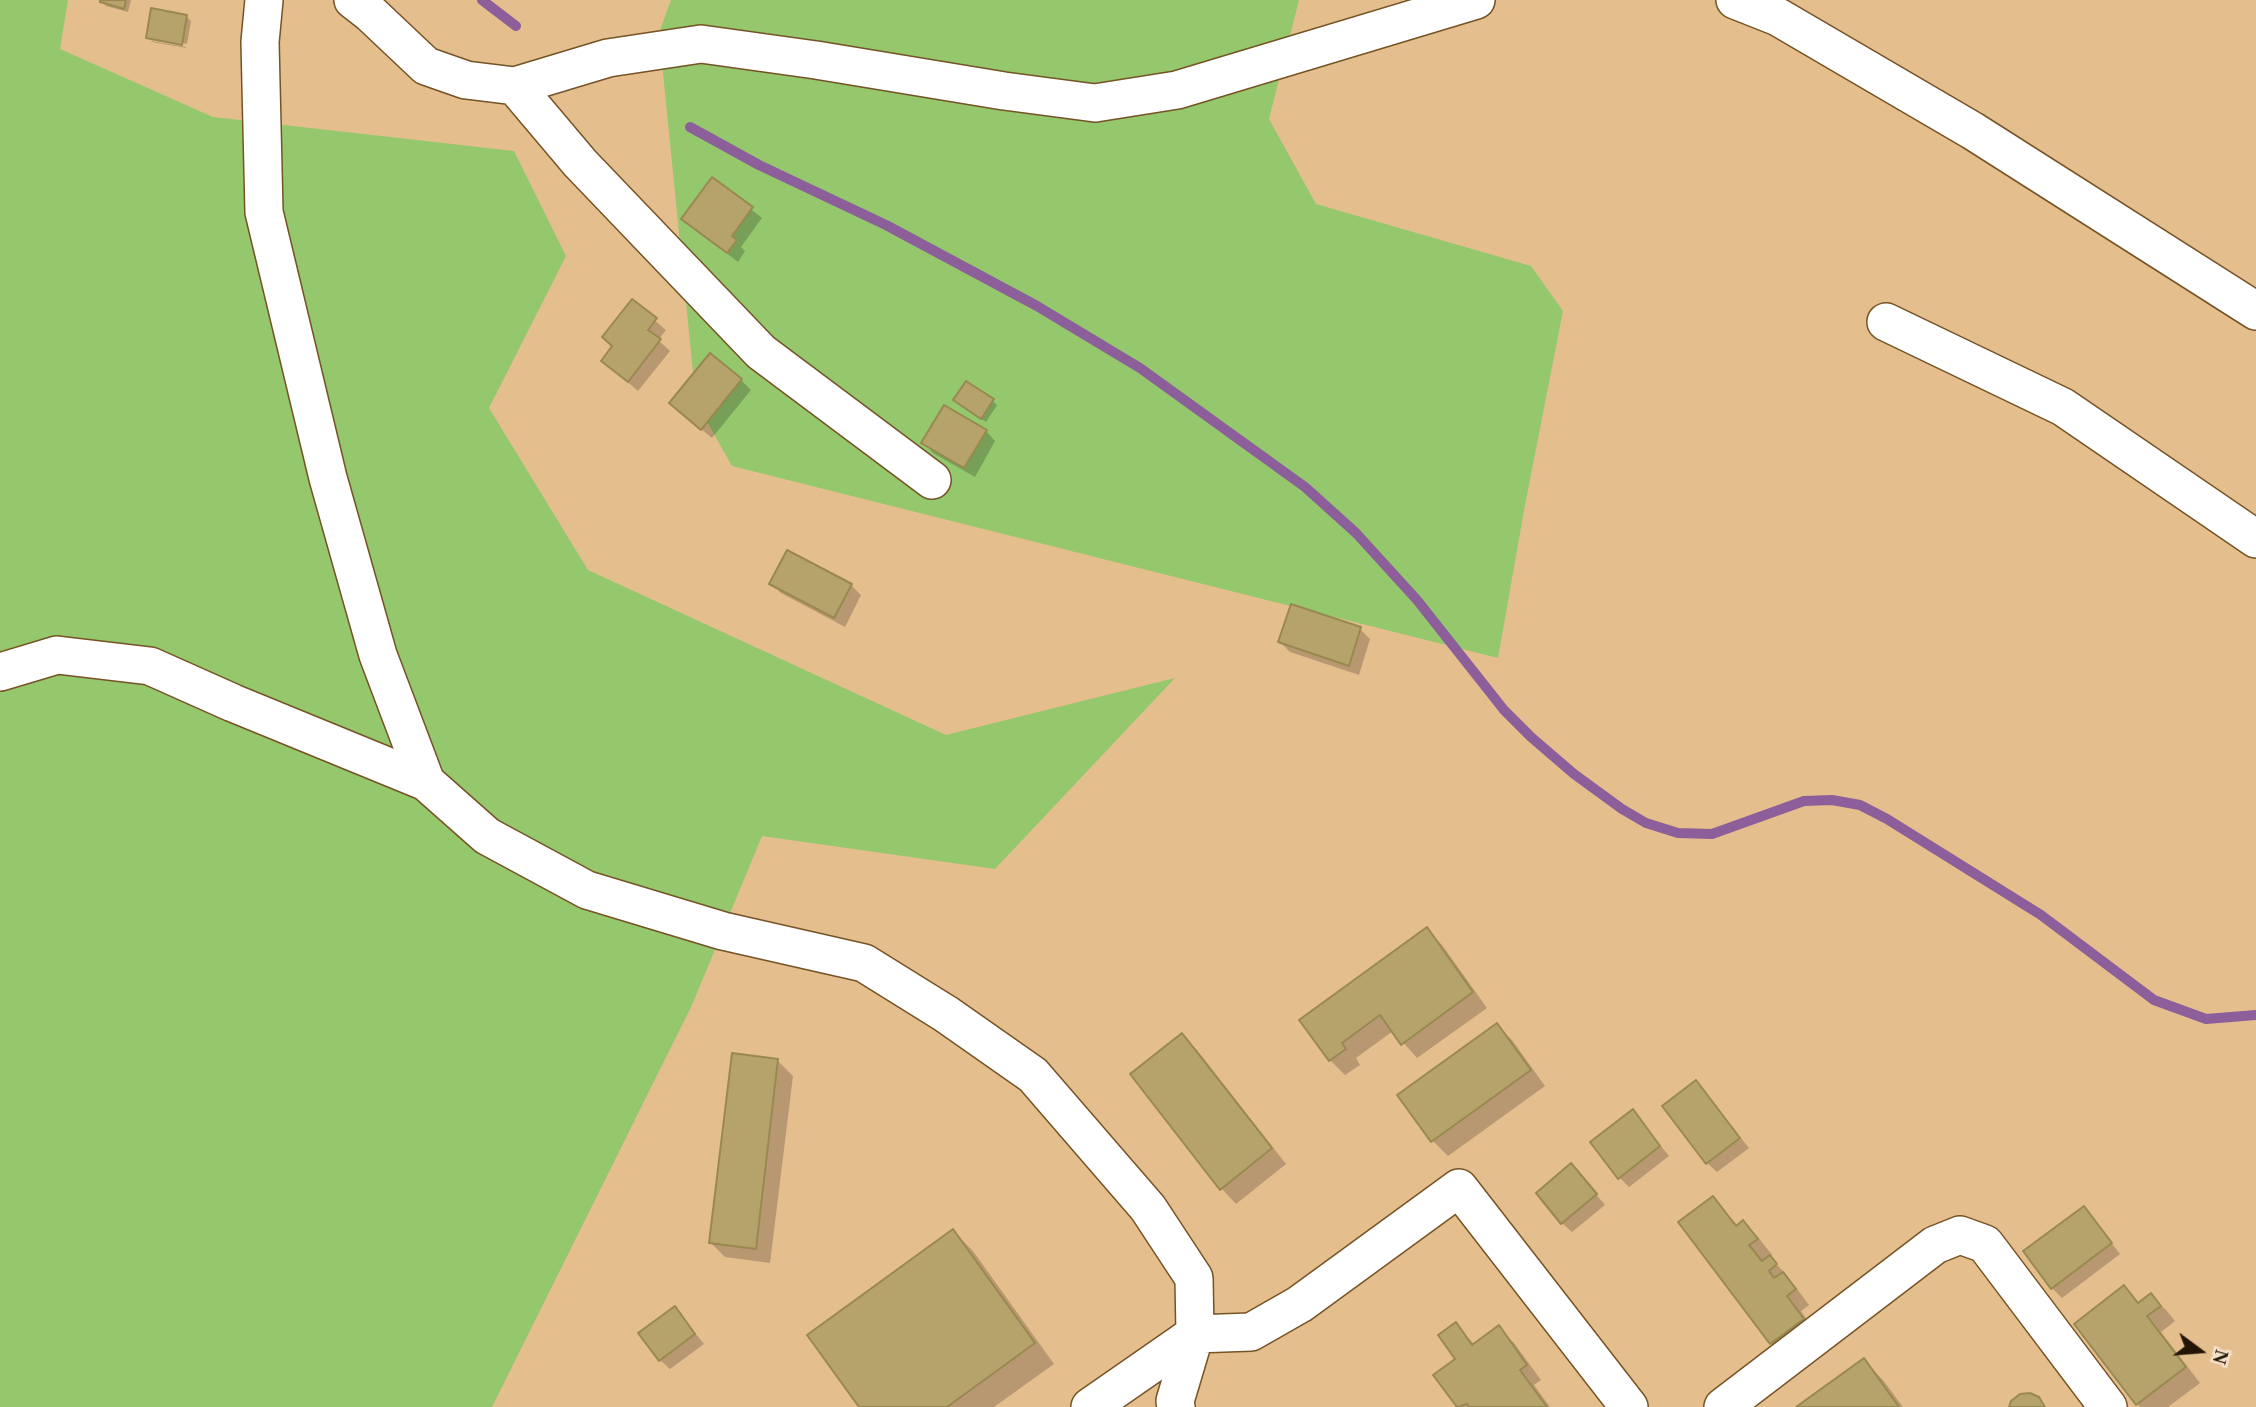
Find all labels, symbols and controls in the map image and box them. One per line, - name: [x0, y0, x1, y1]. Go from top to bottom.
- north arrow: [2165, 1316, 2235, 1386]
- text: N: [2209, 1347, 2233, 1366]

